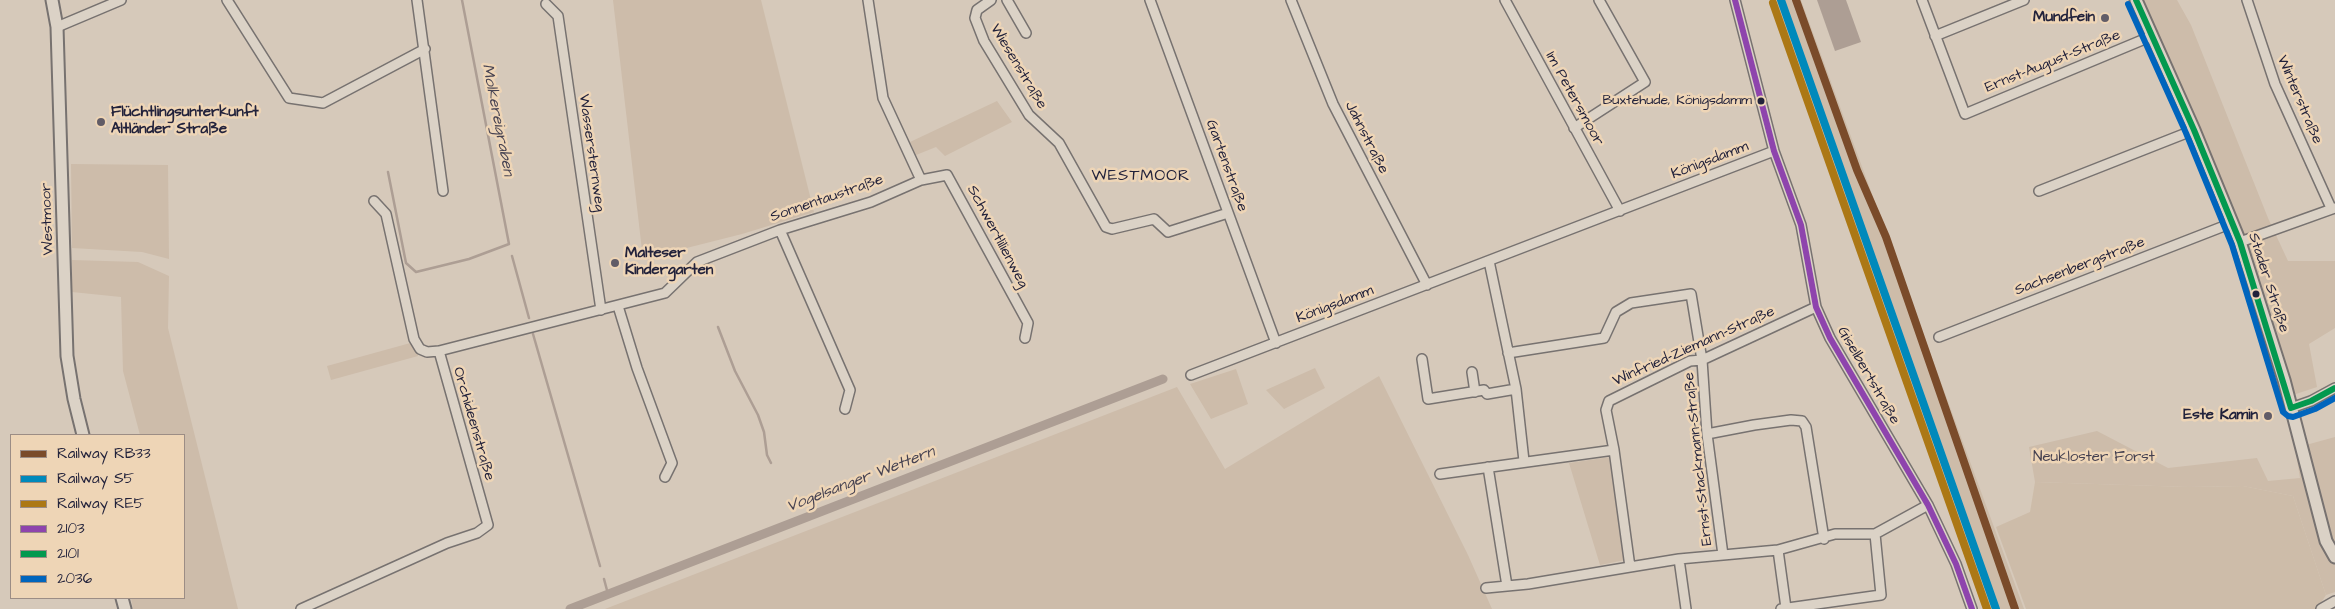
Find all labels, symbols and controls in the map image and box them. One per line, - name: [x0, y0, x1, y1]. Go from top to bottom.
- place label: Mundfein: [2033, 9, 2095, 27]
- marker: Mundfein: [2099, 12, 2111, 24]
- street label: Wiesenstraße: [986, 21, 1050, 113]
- street label: Ernst-August-Straße: [1983, 27, 2123, 97]
- street label: Im Petersmoor: [1541, 49, 1607, 149]
- street label: Winterstraße: [2272, 53, 2326, 147]
- water label: Molkereigraben: [477, 62, 517, 178]
- street label: Wassersternweg: [574, 93, 608, 213]
- place label: Buxtehude, Königsdamm: [1602, 93, 1752, 109]
- marker: Buxtehude, Königsdamm: [1756, 96, 1766, 106]
- street label: Jahnstraße: [1340, 99, 1392, 177]
- place label: Flüchtlingsunterkunft Altländer Straße: [111, 104, 259, 139]
- marker: Flüchtlingsunterkunft Altländer Straße: [95, 116, 107, 128]
- street label: Gartenstraße: [1201, 118, 1251, 214]
- street label: Königsdamm: [1669, 138, 1751, 184]
- district label: WESTMOOR: [1091, 167, 1191, 187]
- street label: Sonnentaustraße: [768, 171, 886, 227]
- street label: Westmoor: [38, 182, 58, 256]
- street label: Schwertlilienweg: [962, 182, 1032, 292]
- street label: Stader Straße: [2243, 231, 2293, 335]
- street label: Sachsenbergstraße: [2012, 234, 2148, 300]
- place label: Malteser Kindergarten: [625, 245, 713, 280]
- marker: Malteser Kindergarten: [609, 257, 621, 269]
- street label: Königsdamm: [1294, 282, 1376, 328]
- unlabelled marker: [2251, 289, 2261, 299]
- street label: Winfried-Ziemann-Straße: [1610, 303, 1778, 391]
- street label: Giselbertstraße: [1833, 324, 1903, 428]
- street label: Orchideenstraße: [448, 365, 498, 483]
- street label: Ernst-Stackmann-Straße: [1681, 371, 1717, 547]
- place label: Este Kamin: [2183, 407, 2258, 425]
- marker: Este Kamin: [2262, 410, 2274, 422]
- legend: [10, 434, 185, 599]
- text: Railway RB33: [57, 443, 151, 464]
- water label: Vogelsanger Wettern: [784, 443, 938, 517]
- park label: Neukloster Forst: [2033, 449, 2155, 467]
- text: Railway S5: [57, 468, 134, 489]
- text: Railway RE5: [57, 493, 144, 514]
- text: 2103: [57, 518, 85, 539]
- text: 2101: [57, 543, 79, 564]
- text: 2036: [57, 568, 92, 589]

